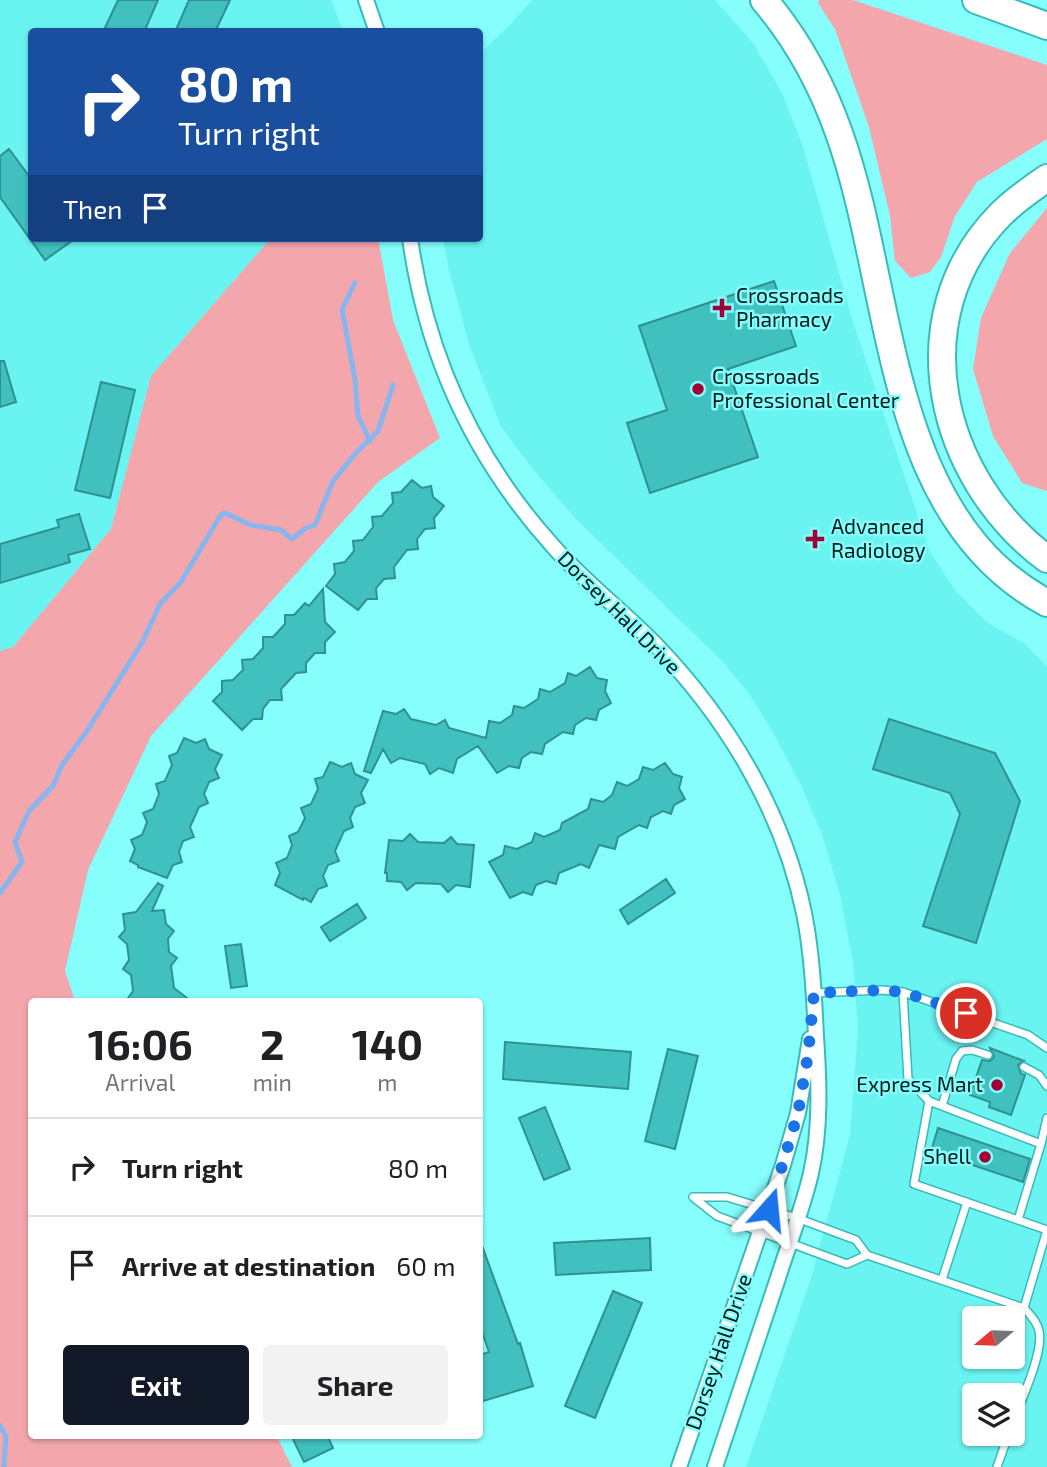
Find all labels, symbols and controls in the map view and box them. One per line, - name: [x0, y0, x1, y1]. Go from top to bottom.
- text: 80 m: [178, 53, 293, 112]
- icon: right: [63, 56, 154, 147]
- text: Turn right: [178, 113, 320, 151]
- icon: arrive: [136, 189, 174, 227]
- text: Then: [63, 193, 122, 224]
- place label: Crossroads Pharmacy: [736, 282, 844, 331]
- marker: Crossroads Pharmacy: [714, 300, 730, 316]
- place label: Crossroads Professional Center: [712, 363, 900, 412]
- marker: Crossroads Professional Center: [690, 381, 706, 397]
- place label: Advanced Radiology: [831, 513, 926, 562]
- marker: Advanced Radiology: [805, 529, 825, 549]
- street label: Dorsey Hall Drive: [553, 545, 687, 679]
- pin: [936, 983, 996, 1043]
- icon: arrive: [947, 994, 985, 1032]
- text: 16:06: [88, 1018, 193, 1068]
- text: 2: [260, 1018, 284, 1068]
- text: 140: [352, 1018, 423, 1068]
- text: Arrival: [105, 1068, 175, 1096]
- text: min: [253, 1068, 292, 1096]
- text: m: [377, 1068, 398, 1096]
- place label: Express Mart: [856, 1071, 983, 1096]
- marker: Express Mart: [989, 1077, 1005, 1093]
- place label: Shell: [923, 1143, 972, 1168]
- icon: right: [63, 1148, 101, 1186]
- marker: Shell: [977, 1149, 993, 1165]
- text: Turn right: [122, 1152, 243, 1183]
- text: 80 m: [388, 1152, 448, 1183]
- position arrow: [732, 1172, 806, 1246]
- icon: arrive: [63, 1246, 101, 1284]
- text: Arrive at destination: [122, 1250, 375, 1281]
- text: 60 m: [396, 1250, 455, 1281]
- street label: Dorsey Hall Drive: [679, 1270, 756, 1433]
- north arrow: [962, 1306, 1026, 1368]
- map controls: [962, 1306, 1025, 1446]
- button: Exit: [63, 1345, 249, 1425]
- button: Share: [263, 1345, 448, 1425]
- button: layers: [962, 1383, 1025, 1446]

